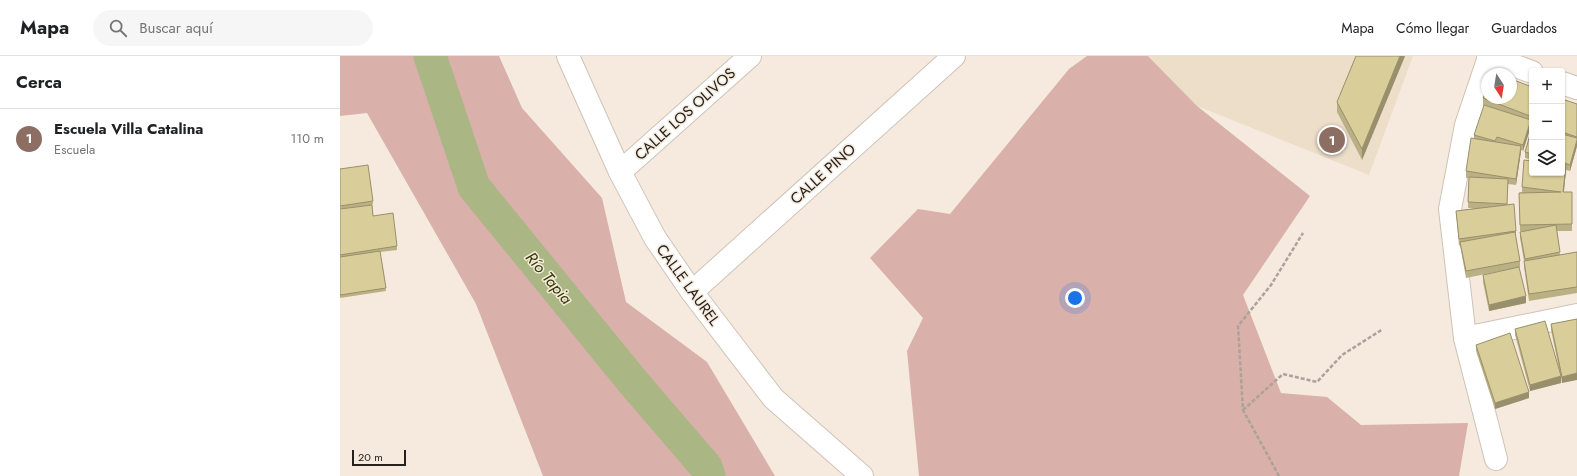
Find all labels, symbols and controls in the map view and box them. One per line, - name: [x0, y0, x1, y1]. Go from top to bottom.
- search box: [93, 10, 373, 46]
- text: Mapa: [20, 14, 69, 41]
- icon: search: [107, 17, 129, 39]
- text: Buscar aquí: [139, 17, 213, 39]
- text: Mapa: [1341, 18, 1374, 38]
- text: Cómo llegar: [1396, 18, 1469, 38]
- text: Guardados: [1491, 18, 1557, 38]
- street label: CALLE LOS OLIVOS: [630, 63, 740, 165]
- north arrow: [1481, 68, 1517, 104]
- map controls: [1529, 68, 1565, 176]
- button: +: [1529, 68, 1565, 104]
- text: Cerca: [16, 70, 62, 94]
- button: −: [1529, 104, 1565, 140]
- text: Escuela Villa Catalina: [54, 118, 203, 140]
- pin: 1: [1319, 125, 1345, 155]
- text: 1: [26, 129, 32, 148]
- text: 110 m: [290, 129, 324, 148]
- street label: CALLE PINO: [785, 138, 861, 209]
- text: Escuela: [54, 140, 95, 159]
- button: layers: [1529, 140, 1565, 176]
- street label: CALLE LAUREL: [651, 240, 725, 331]
- water label: Río Tapia: [520, 247, 578, 309]
- your location: [1065, 288, 1085, 308]
- scale bar: [352, 448, 406, 467]
- text: 20 m: [358, 449, 383, 465]

